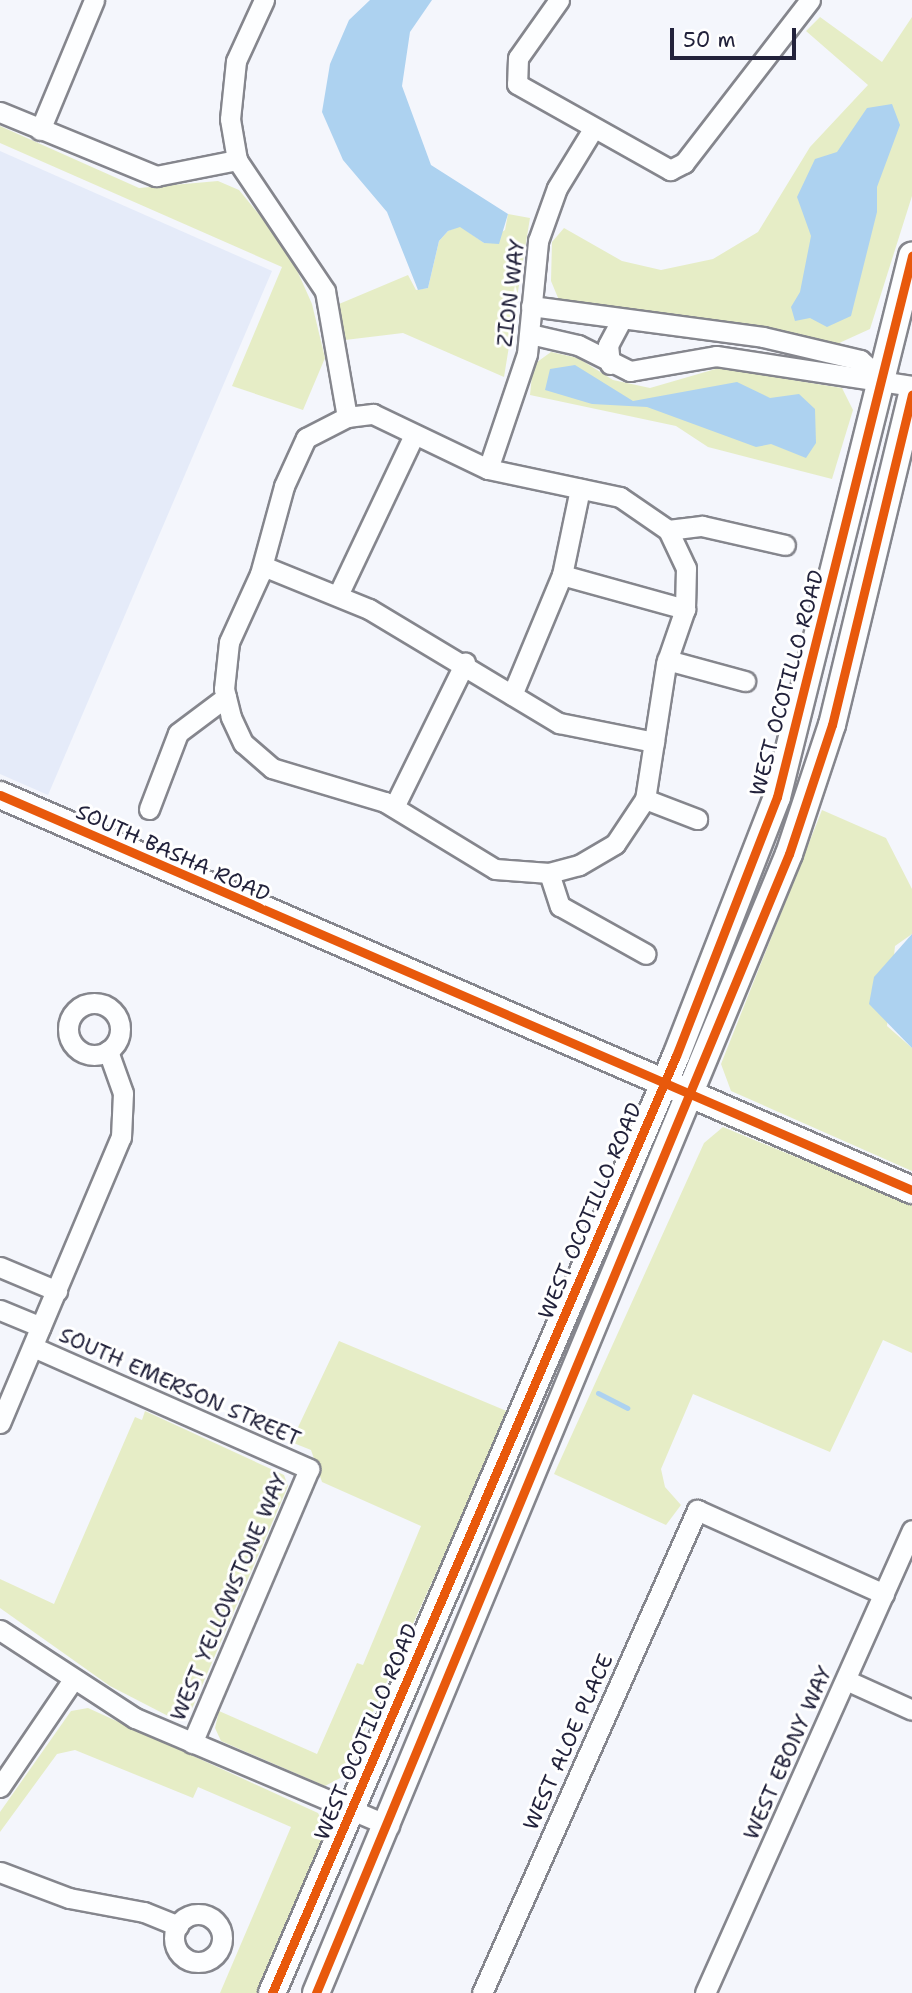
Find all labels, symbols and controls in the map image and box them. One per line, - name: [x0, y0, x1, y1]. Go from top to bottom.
- scale bar: [674, 14, 800, 58]
- text: 50 m: [683, 26, 736, 54]
- street label: ZION WAY: [492, 238, 530, 348]
- street label: WEST OCOTILLO ROAD: [745, 567, 829, 799]
- street label: SOUTH BASHA ROAD: [72, 799, 274, 907]
- street label: WEST OCOTILLO ROAD: [533, 1099, 647, 1323]
- street label: SOUTH EMERSON STREET: [55, 1322, 305, 1452]
- street label: WEST YELLOWSTONE WAY: [165, 1469, 293, 1725]
- street label: WEST OCOTILLO ROAD: [309, 1620, 423, 1844]
- street label: WEST ALOE PLACE: [518, 1650, 618, 1834]
- street label: WEST EBONY WAY: [738, 1662, 838, 1844]

